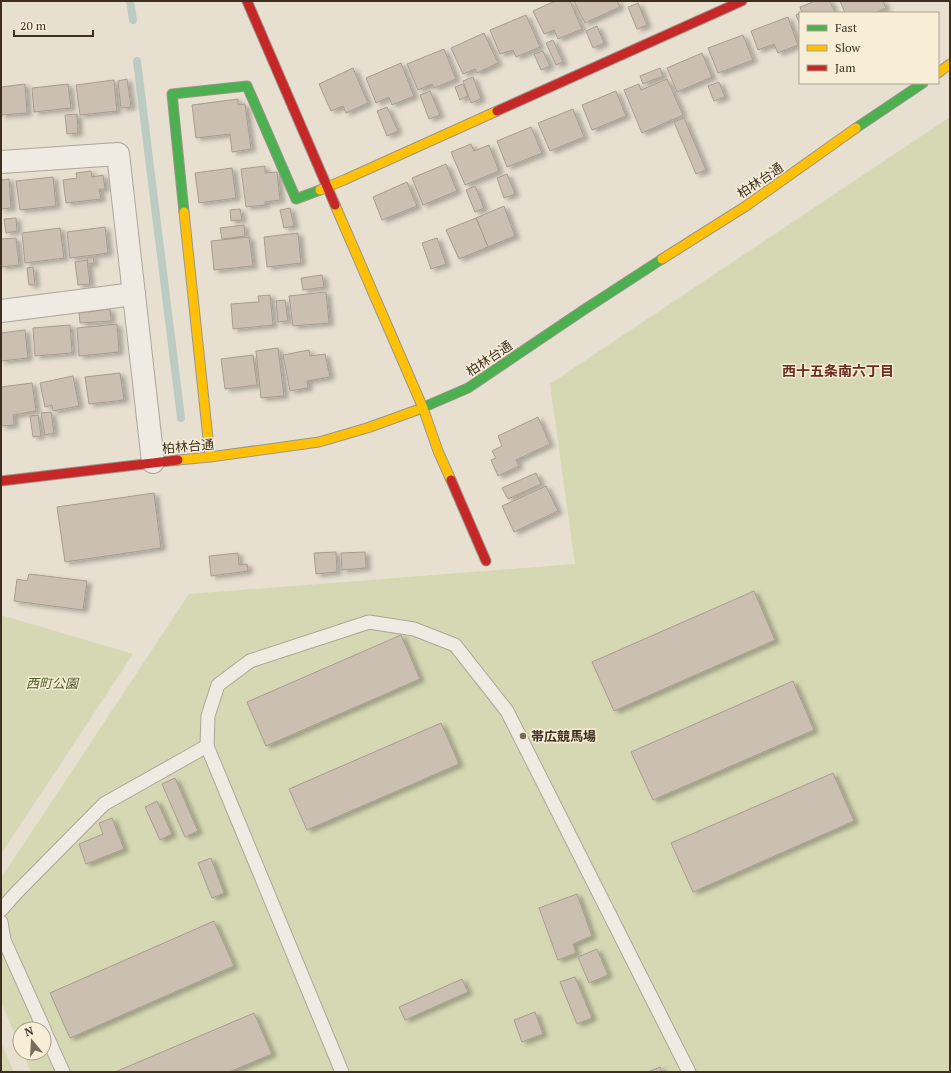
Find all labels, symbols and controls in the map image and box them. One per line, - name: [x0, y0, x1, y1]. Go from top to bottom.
- scale bar: [14, 12, 93, 38]
- legend: [799, 12, 939, 84]
- text: 20 m: [20, 18, 47, 33]
- text: Fast: [835, 20, 858, 35]
- text: Slow: [835, 40, 861, 55]
- text: Jam: [835, 60, 856, 75]
- street label: 柏林台通: [733, 158, 787, 202]
- street label: 柏林台通: [462, 336, 516, 380]
- district label: 西十五条南六丁目: [782, 361, 894, 380]
- street label: 柏林台通: [161, 435, 215, 457]
- park label: 西町公園: [26, 674, 80, 692]
- place label: 帯広競馬場: [531, 727, 596, 745]
- marker: 帯広競馬場: [518, 731, 528, 741]
- north arrow: [12, 1021, 52, 1061]
- text: N: [23, 1023, 36, 1039]

